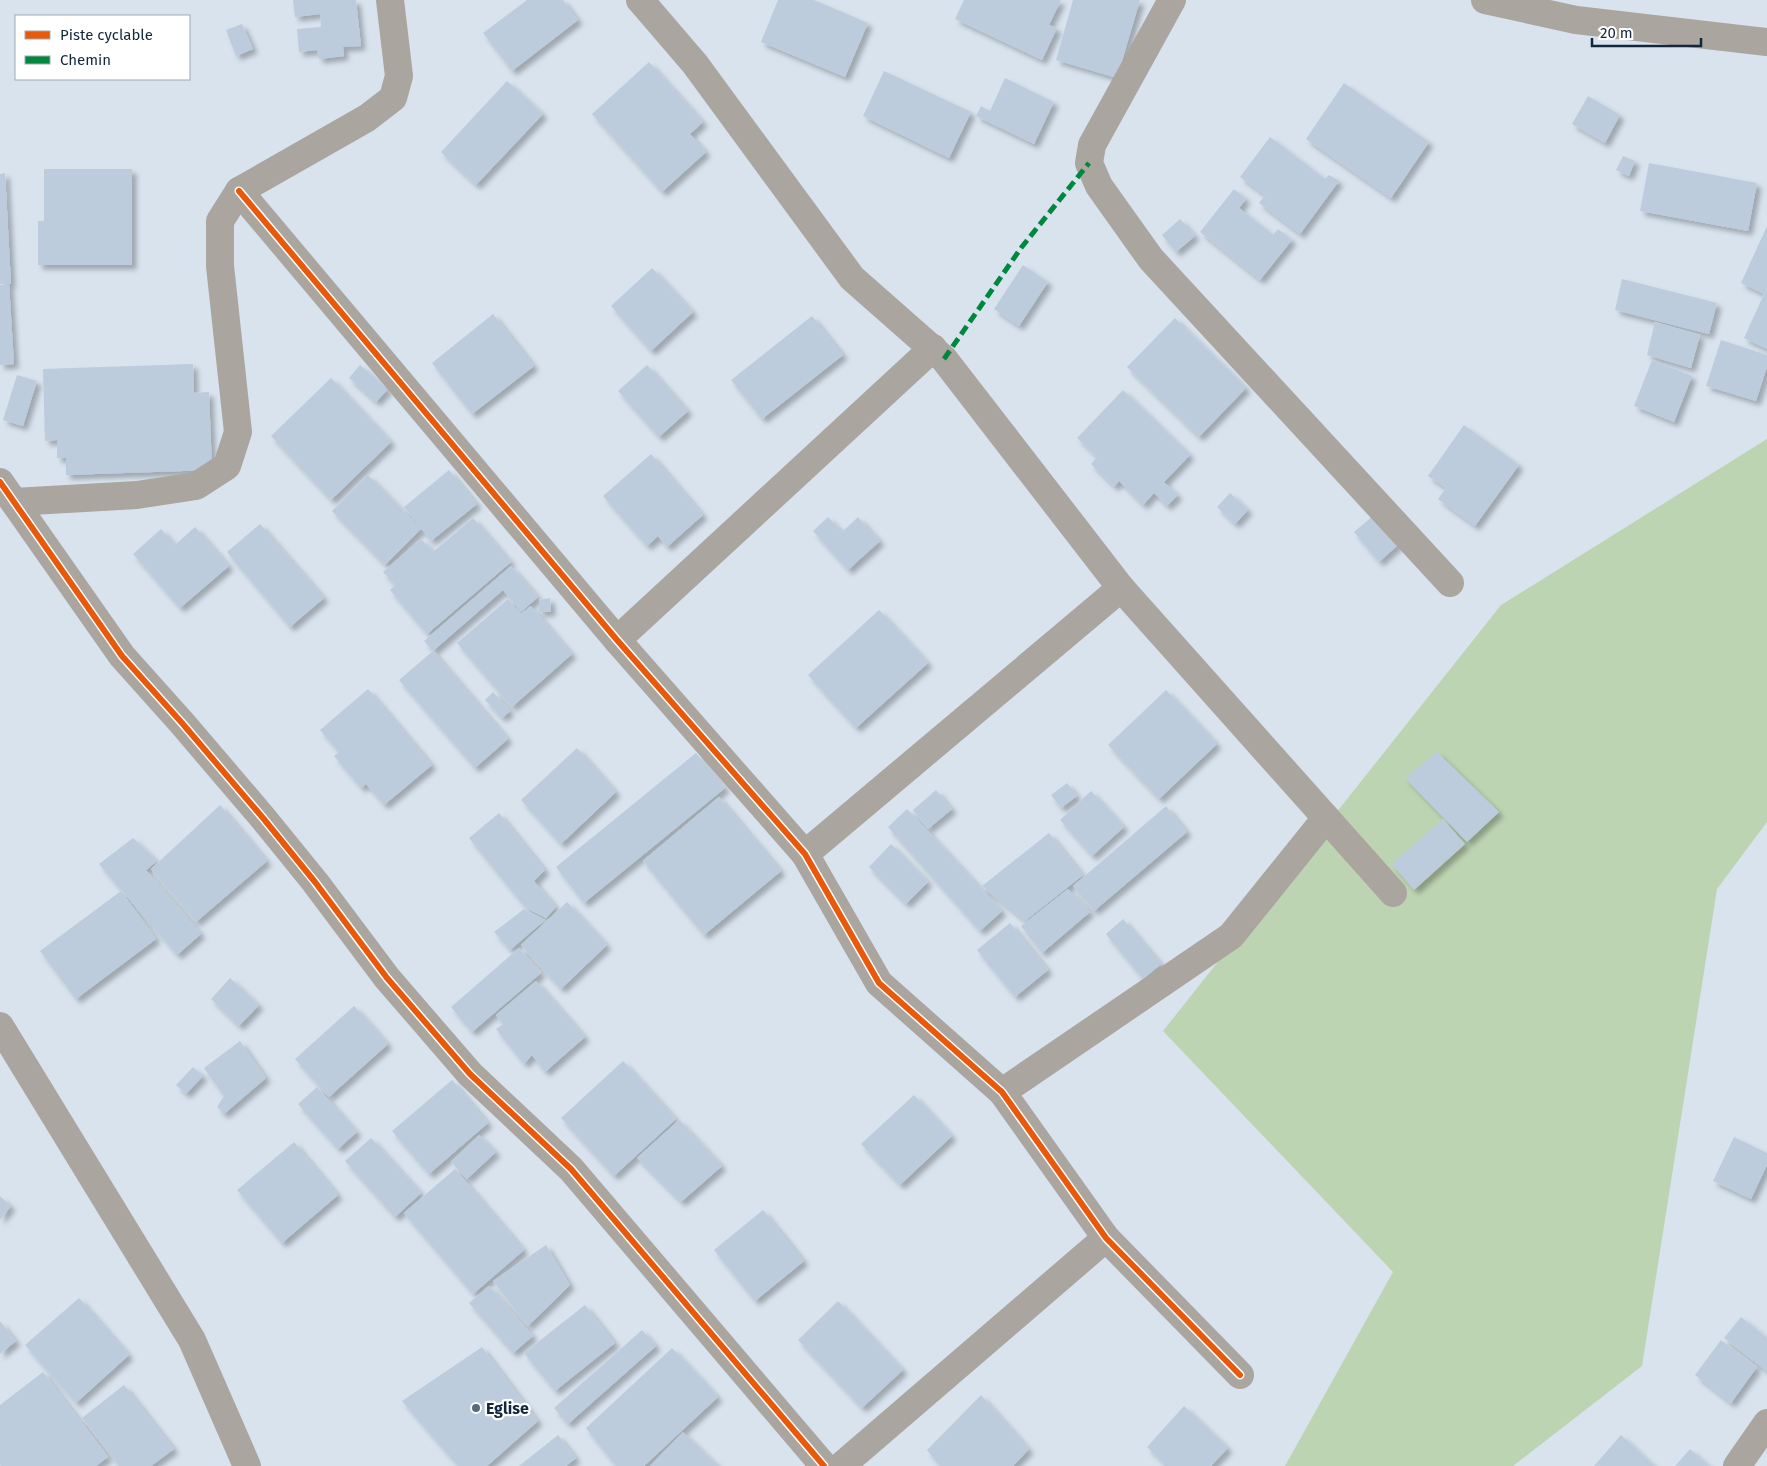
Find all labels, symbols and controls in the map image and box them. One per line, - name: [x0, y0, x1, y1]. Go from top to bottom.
- legend: [15, 15, 190, 80]
- scale bar: [1592, 15, 1701, 47]
- text: 20 m: [1600, 24, 1633, 42]
- text: Piste cyclable: [60, 26, 153, 44]
- text: Chemin: [60, 51, 111, 69]
- place label: Eglise: [486, 1399, 529, 1418]
- marker: Eglise: [470, 1402, 482, 1414]

